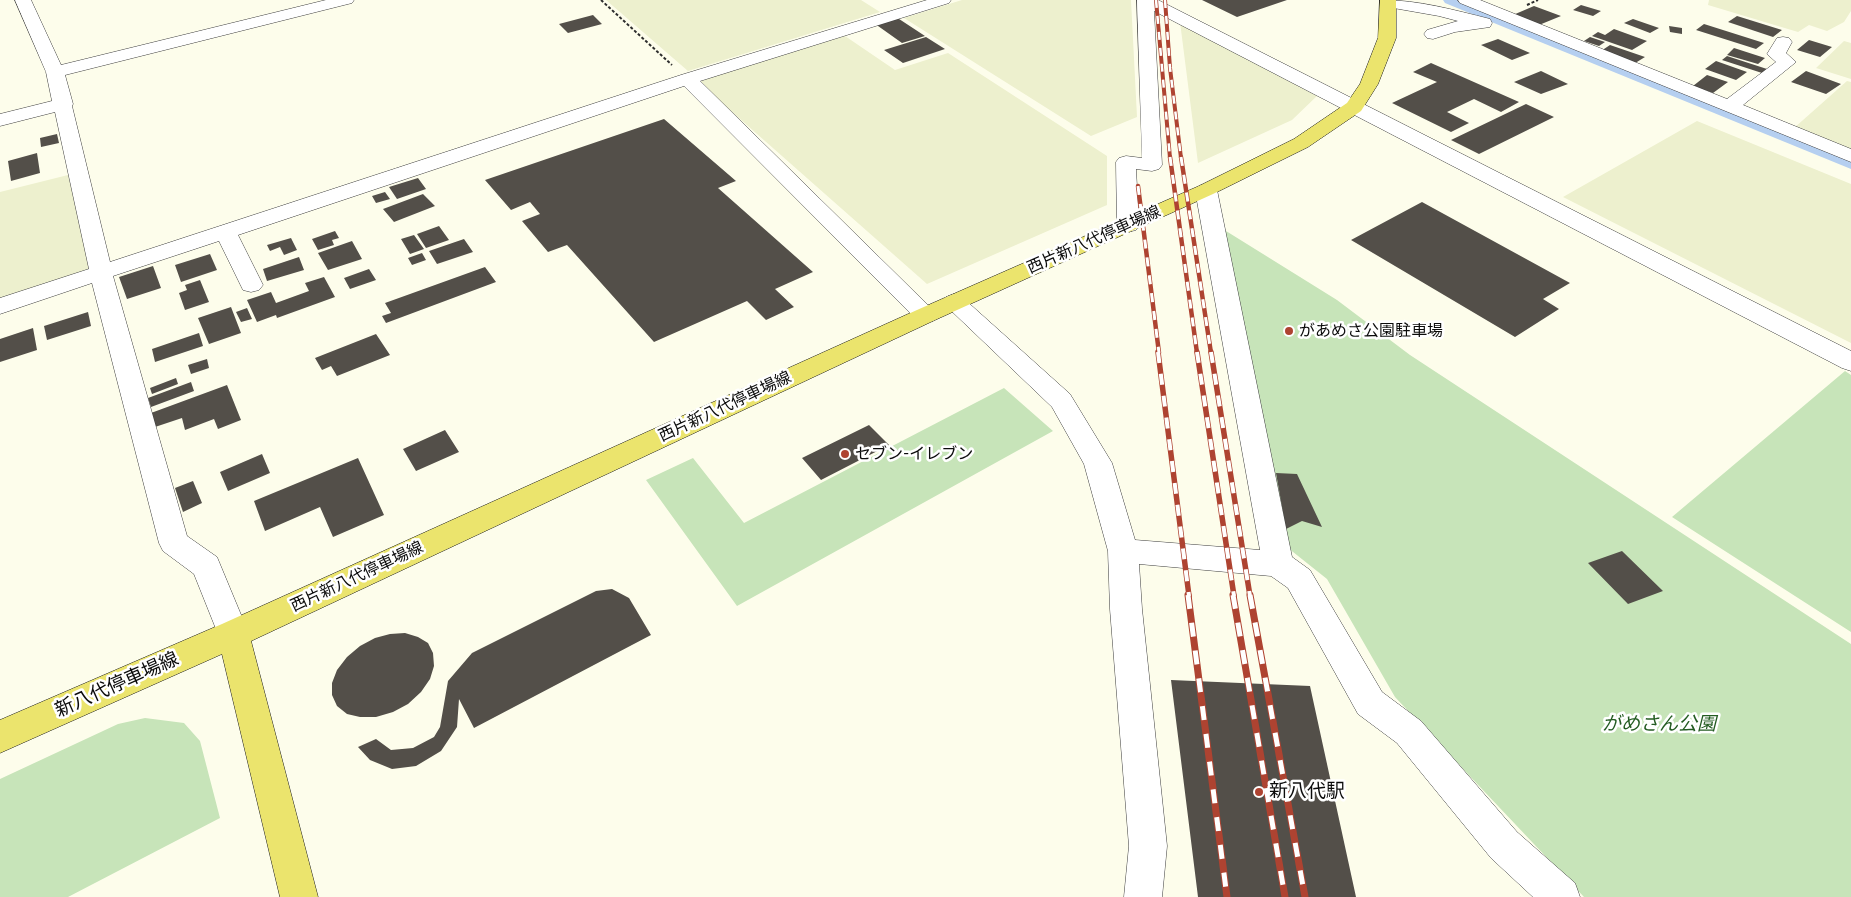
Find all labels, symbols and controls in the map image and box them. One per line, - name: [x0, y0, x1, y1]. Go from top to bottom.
- street label: 西片新八代停車場線: [1024, 202, 1164, 278]
- place label: があめさ公園駐車場: [1299, 321, 1443, 341]
- marker: があめさ公園駐車場: [1283, 325, 1295, 337]
- street label: 西片新八代停車場線: [656, 368, 794, 446]
- place label: セブン-イレブン: [855, 444, 973, 464]
- marker: セブン-イレブン: [839, 448, 851, 460]
- street label: 西片新八代停車場線: [288, 538, 426, 616]
- street label: 新八代停車場線: [52, 648, 182, 722]
- park label: がめさん公園: [1602, 714, 1716, 736]
- place label: 新八代駅: [1269, 781, 1345, 803]
- marker: 新八代駅: [1253, 786, 1265, 798]

